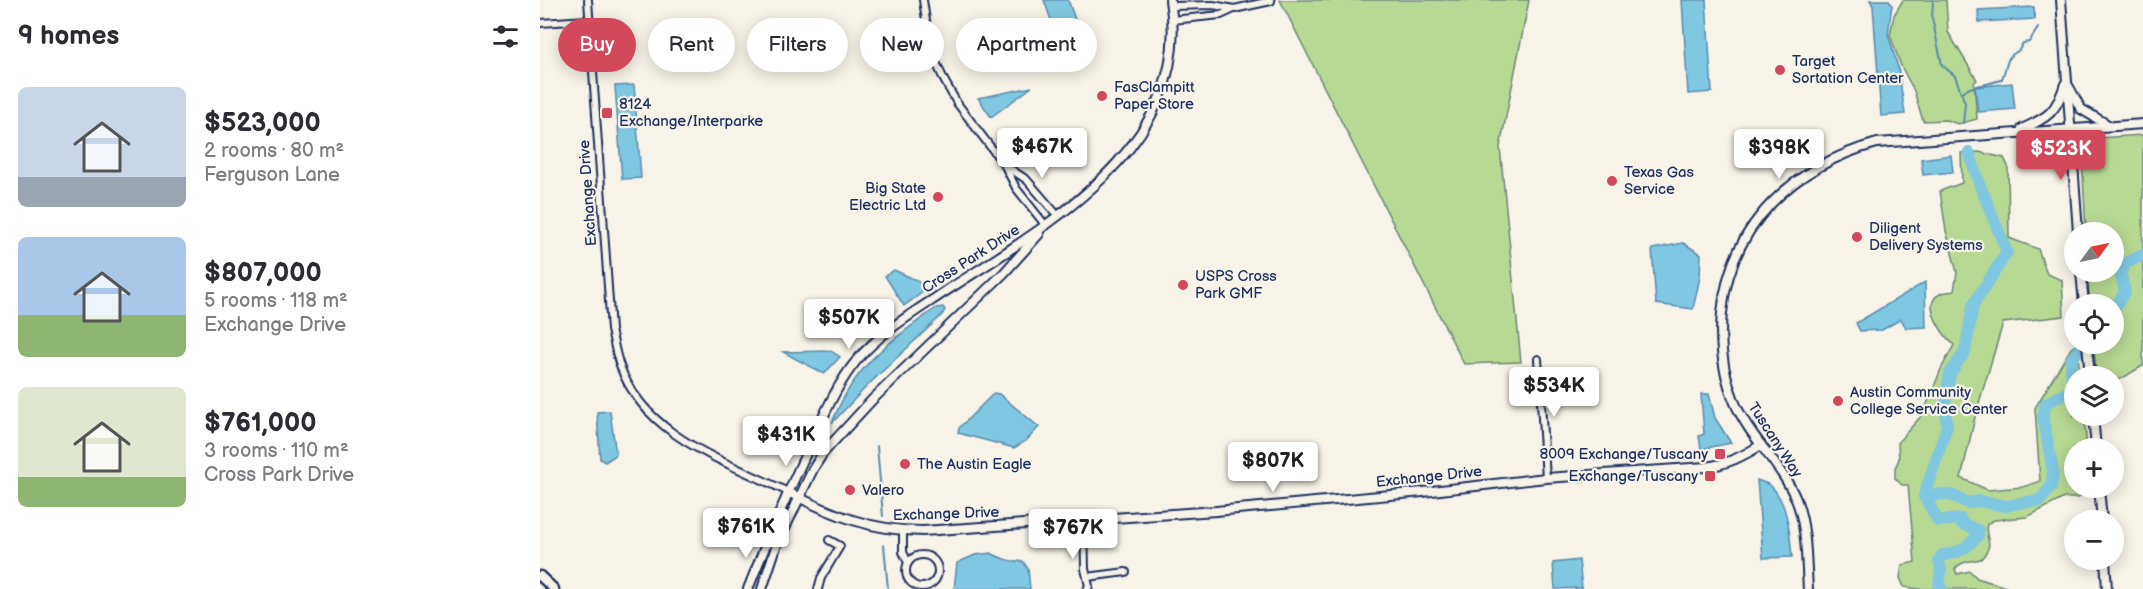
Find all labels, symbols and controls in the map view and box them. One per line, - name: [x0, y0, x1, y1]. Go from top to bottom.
- chip: Buy: [558, 18, 636, 72]
- chip: Rent: [648, 18, 735, 72]
- chip: Filters: [747, 18, 848, 72]
- chip: New: [860, 18, 944, 72]
- chip: Apartment: [956, 18, 1097, 72]
- icon: filters: [489, 20, 522, 53]
- text: 9 homes: [18, 21, 119, 52]
- place label: Target Sortation Center: [1792, 52, 1904, 88]
- marker: Target Sortation Center: [1773, 63, 1787, 77]
- place label: FasClampitt Paper Store: [1114, 78, 1195, 114]
- marker: FasClampitt Paper Store: [1095, 89, 1109, 103]
- place label: 8124 Exchange/Interparke: [619, 95, 763, 131]
- marker: 8124 Exchange/Interparke: [600, 106, 614, 120]
- text: $523,000: [204, 108, 321, 139]
- icon: home: [66, 111, 138, 183]
- pin: $467K: [1000, 128, 1084, 179]
- pin: $398K: [1737, 129, 1821, 180]
- pin: $523K: [2019, 130, 2103, 181]
- text: $467K: [1011, 135, 1073, 159]
- text: $398K: [1748, 136, 1810, 160]
- text: $523K: [2030, 137, 2092, 161]
- text: 2 rooms · 80 m²: [204, 139, 344, 163]
- street label: Exchange Drive: [575, 139, 601, 247]
- text: Ferguson Lane: [204, 163, 340, 187]
- place label: Texas Gas Service: [1624, 163, 1694, 199]
- marker: Texas Gas Service: [1605, 174, 1619, 188]
- place label: Big State Electric Ltd: [849, 179, 926, 215]
- marker: Big State Electric Ltd: [931, 190, 945, 204]
- place label: Diligent Delivery Systems: [1869, 219, 1983, 255]
- street label: Cross Park Drive: [919, 220, 1023, 298]
- north arrow: [2064, 222, 2124, 282]
- map controls: [2064, 222, 2124, 570]
- marker: Diligent Delivery Systems: [1850, 230, 1864, 244]
- text: $807,000: [204, 258, 322, 289]
- icon: home: [66, 261, 138, 333]
- place label: USPS Cross Park GMF: [1195, 267, 1277, 303]
- marker: USPS Cross Park GMF: [1176, 278, 1190, 292]
- text: 5 rooms · 118 m²: [204, 289, 348, 313]
- button: locate: [2064, 294, 2124, 354]
- pin: $507K: [807, 299, 891, 350]
- text: $507K: [818, 306, 880, 330]
- text: Exchange Drive: [204, 313, 346, 337]
- button: layers: [2064, 366, 2124, 426]
- pin: $534K: [1512, 367, 1596, 418]
- text: $534K: [1523, 374, 1585, 398]
- place label: Austin Community College Service Center: [1850, 383, 2008, 419]
- marker: Austin Community College Service Center: [1831, 394, 1845, 408]
- street label: Tuscany Way: [1744, 399, 1806, 481]
- text: $761,000: [204, 408, 316, 439]
- icon: home: [66, 411, 138, 483]
- pin: $431K: [744, 416, 828, 467]
- text: $431K: [757, 423, 815, 447]
- button: +: [2064, 438, 2124, 498]
- text: 3 rooms · 110 m²: [204, 439, 349, 463]
- pin: $807K: [1231, 442, 1315, 493]
- place label: 8009 Exchange/Tuscany: [1540, 445, 1708, 464]
- marker: 8009 Exchange/Tuscany: [1713, 447, 1727, 461]
- text: $807K: [1242, 449, 1304, 473]
- place label: The Austin Eagle: [917, 455, 1032, 474]
- marker: The Austin Eagle: [898, 457, 912, 471]
- street label: Exchange Drive: [1375, 462, 1483, 492]
- text: Cross Park Drive: [204, 463, 354, 487]
- place label: Exchange/Tuscany: [1569, 467, 1698, 486]
- marker: Exchange/Tuscany: [1703, 469, 1717, 483]
- place label: Valero: [862, 481, 904, 500]
- marker: Valero: [843, 483, 857, 497]
- street label: Exchange Drive: [892, 503, 1000, 525]
- pin: $761K: [704, 508, 788, 559]
- pin: $767K: [1031, 509, 1115, 560]
- button: −: [2064, 510, 2124, 570]
- text: $761K: [717, 515, 775, 539]
- text: $767K: [1043, 516, 1103, 540]

